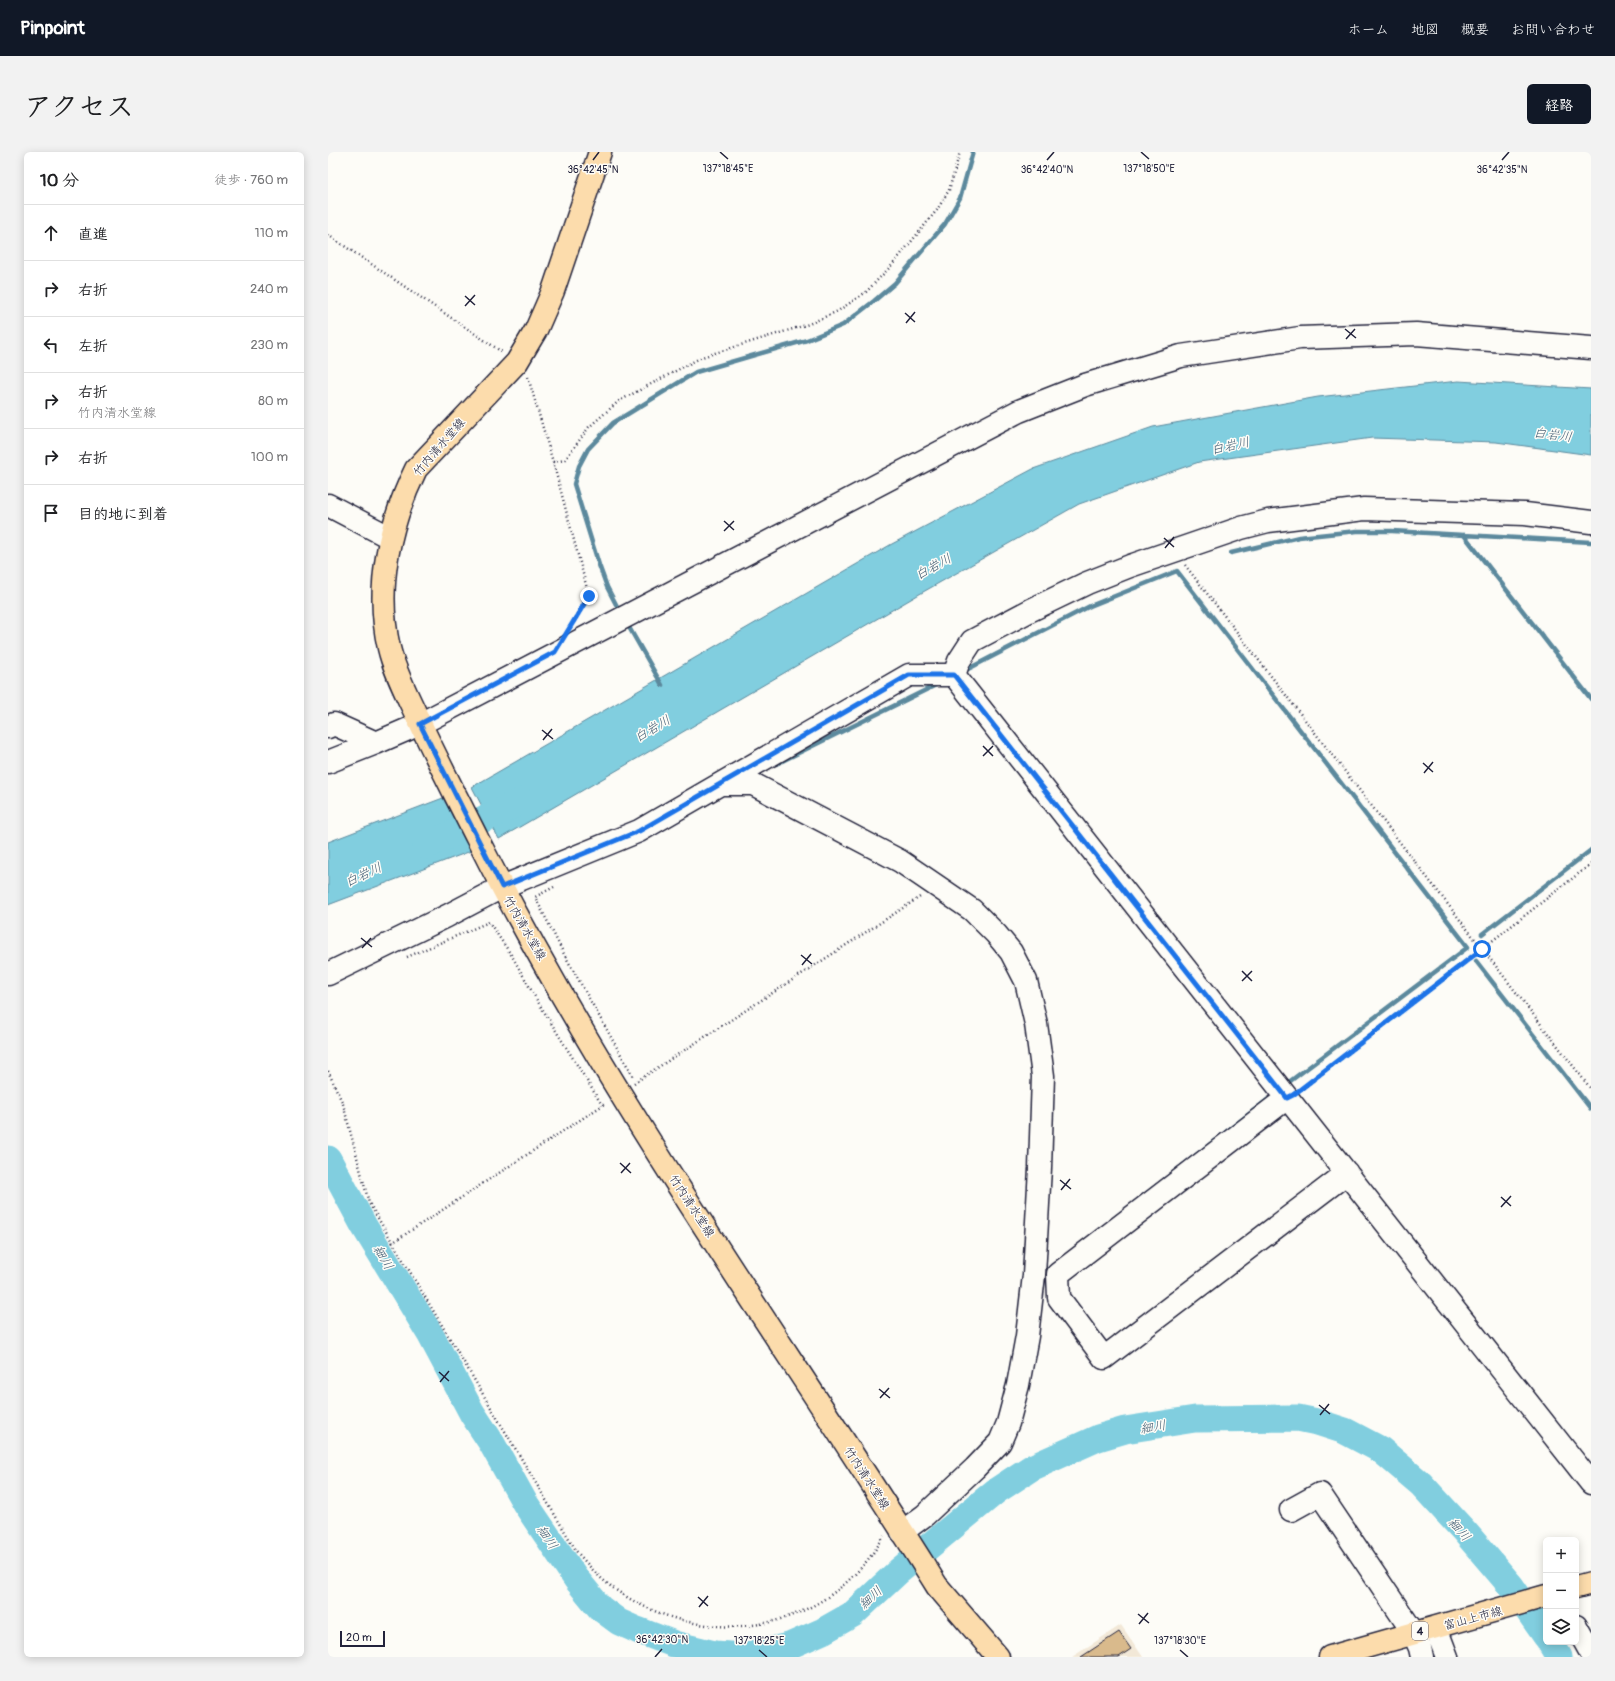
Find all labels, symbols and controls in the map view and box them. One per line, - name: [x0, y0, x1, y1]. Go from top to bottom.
- text: Pinpoint: [20, 16, 85, 40]
- text: ホーム: [1348, 21, 1389, 38]
- text: 地図: [1411, 21, 1439, 38]
- text: 概要: [1461, 21, 1489, 38]
- text: お問い合わせ: [1511, 21, 1595, 38]
- button: 経路: [1527, 84, 1591, 124]
- text: アクセス: [24, 90, 134, 125]
- text: 137°18'45"E: [703, 163, 753, 175]
- text: 137°18'50"E: [1123, 163, 1175, 175]
- text: 36°42'45"N: [567, 164, 619, 176]
- text: 36°42'40"N: [1021, 164, 1074, 176]
- text: 36°42'35"N: [1477, 164, 1528, 176]
- text: 10 分: [40, 170, 79, 191]
- text: 徒歩 · 760 m: [214, 172, 288, 188]
- icon: ahead: [40, 222, 62, 244]
- text: 直進: [78, 225, 108, 244]
- text: 110 m: [255, 225, 288, 241]
- icon: right: [40, 278, 62, 300]
- text: 右折: [78, 281, 108, 300]
- text: 240 m: [250, 281, 288, 297]
- icon: left: [40, 334, 62, 356]
- text: 左折: [78, 337, 108, 356]
- text: 230 m: [251, 337, 288, 353]
- text: 右折: [78, 383, 108, 402]
- icon: right: [40, 390, 62, 412]
- text: 80 m: [258, 393, 288, 409]
- text: 竹内清水堂線: [78, 405, 156, 421]
- street label: 竹内清水堂線: [410, 415, 469, 479]
- water label: 白岩川: [1533, 425, 1573, 445]
- water label: 白岩川: [1209, 434, 1251, 458]
- icon: right: [40, 446, 62, 468]
- text: 右折: [78, 449, 108, 468]
- text: 100 m: [251, 449, 288, 465]
- icon: arrive: [40, 502, 62, 524]
- text: 目的地に到着: [78, 505, 168, 524]
- water label: 白岩川: [913, 550, 954, 583]
- route end: [580, 587, 598, 605]
- water label: 白岩川: [632, 712, 673, 746]
- water label: 白岩川: [342, 859, 384, 890]
- street label: 竹内清水堂線: [500, 893, 549, 963]
- route start: [1473, 940, 1491, 958]
- street label: 竹内清水堂線: [666, 1172, 717, 1241]
- water label: 細川: [370, 1242, 397, 1273]
- water label: 細川: [1139, 1417, 1167, 1437]
- street label: 竹内清水堂線: [841, 1444, 892, 1513]
- water label: 細川: [1445, 1515, 1474, 1545]
- water label: 細川: [533, 1522, 561, 1553]
- map controls: [1543, 1537, 1579, 1645]
- button: +: [1543, 1537, 1579, 1573]
- button: −: [1543, 1573, 1579, 1609]
- water label: 細川: [856, 1583, 886, 1612]
- street label: 富山上市線: [1442, 1603, 1504, 1633]
- button: layers: [1543, 1609, 1579, 1645]
- road number: 4: [1412, 1622, 1428, 1640]
- scale bar: [340, 1629, 385, 1648]
- text: 20 m: [346, 1631, 372, 1644]
- text: 36°42'30"N: [636, 1634, 688, 1646]
- text: 137°18'25"E: [734, 1635, 784, 1647]
- text: 137°18'30"E: [1154, 1635, 1206, 1647]

